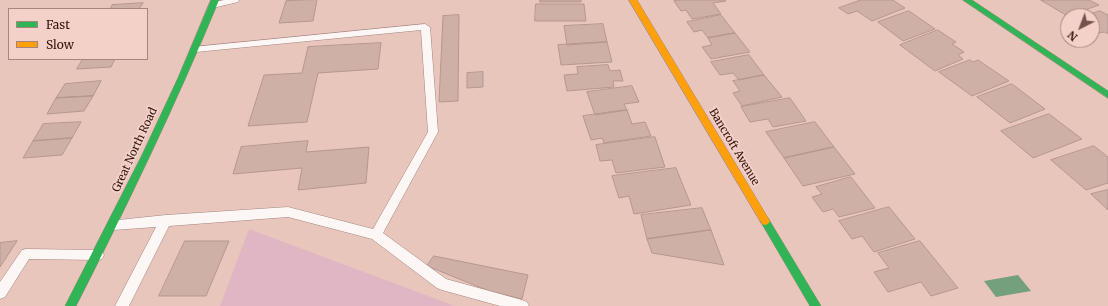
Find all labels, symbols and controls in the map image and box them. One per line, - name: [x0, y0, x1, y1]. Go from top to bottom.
- legend: [8, 8, 148, 60]
- north arrow: [1060, 8, 1100, 48]
- text: Fast: [46, 17, 70, 32]
- text: N: [1065, 28, 1081, 44]
- text: Slow: [46, 37, 74, 52]
- street label: Great North Road: [110, 106, 160, 194]
- street label: Bancroft Avenue: [706, 106, 762, 188]

